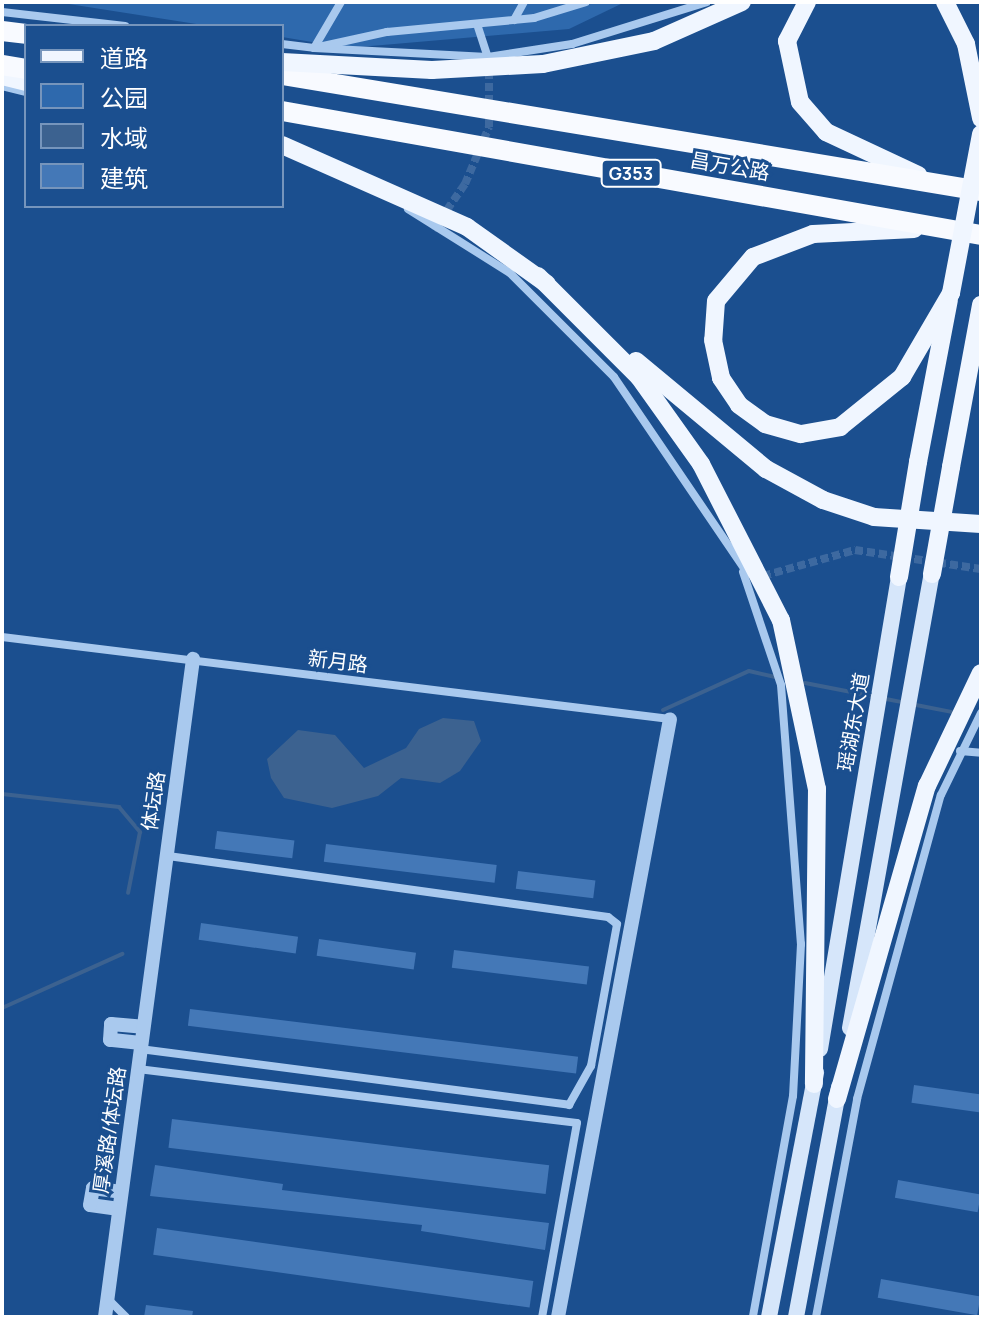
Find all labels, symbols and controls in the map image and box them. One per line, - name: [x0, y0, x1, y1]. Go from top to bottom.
- legend: [24, 24, 284, 208]
- text: 道路: [100, 41, 148, 74]
- text: 公园: [100, 81, 148, 114]
- text: 水域: [100, 121, 148, 154]
- street label: 昌万公路: [689, 147, 771, 185]
- road number: G353: [599, 159, 663, 187]
- text: 建筑: [100, 161, 148, 194]
- street label: 新月路: [307, 645, 369, 677]
- street label: 瑶湖东大道: [832, 671, 874, 773]
- street label: 体坛路: [137, 770, 169, 832]
- street label: 厚溪路/体坛路: [88, 1065, 130, 1195]

